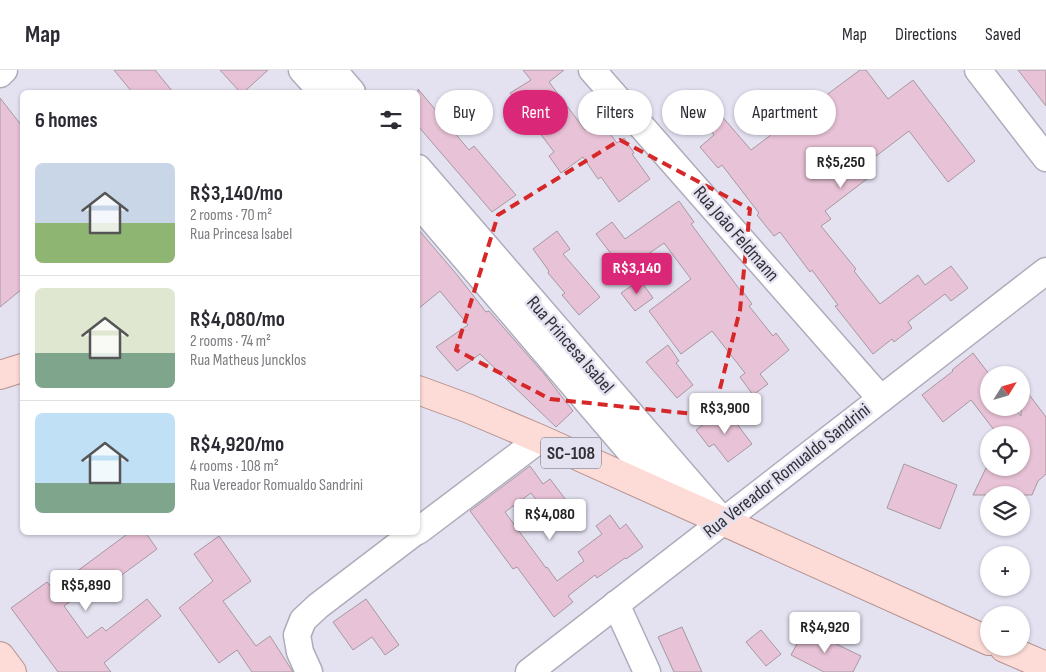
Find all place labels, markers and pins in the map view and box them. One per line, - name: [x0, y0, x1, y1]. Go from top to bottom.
- pin: R$5,250: [795, 146, 887, 189]
- pin: R$3,140: [591, 252, 683, 295]
- pin: R$3,900: [679, 392, 771, 435]
- pin: R$4,080: [504, 498, 596, 541]
- pin: R$5,890: [40, 570, 132, 612]
- pin: R$4,920: [779, 612, 871, 654]

